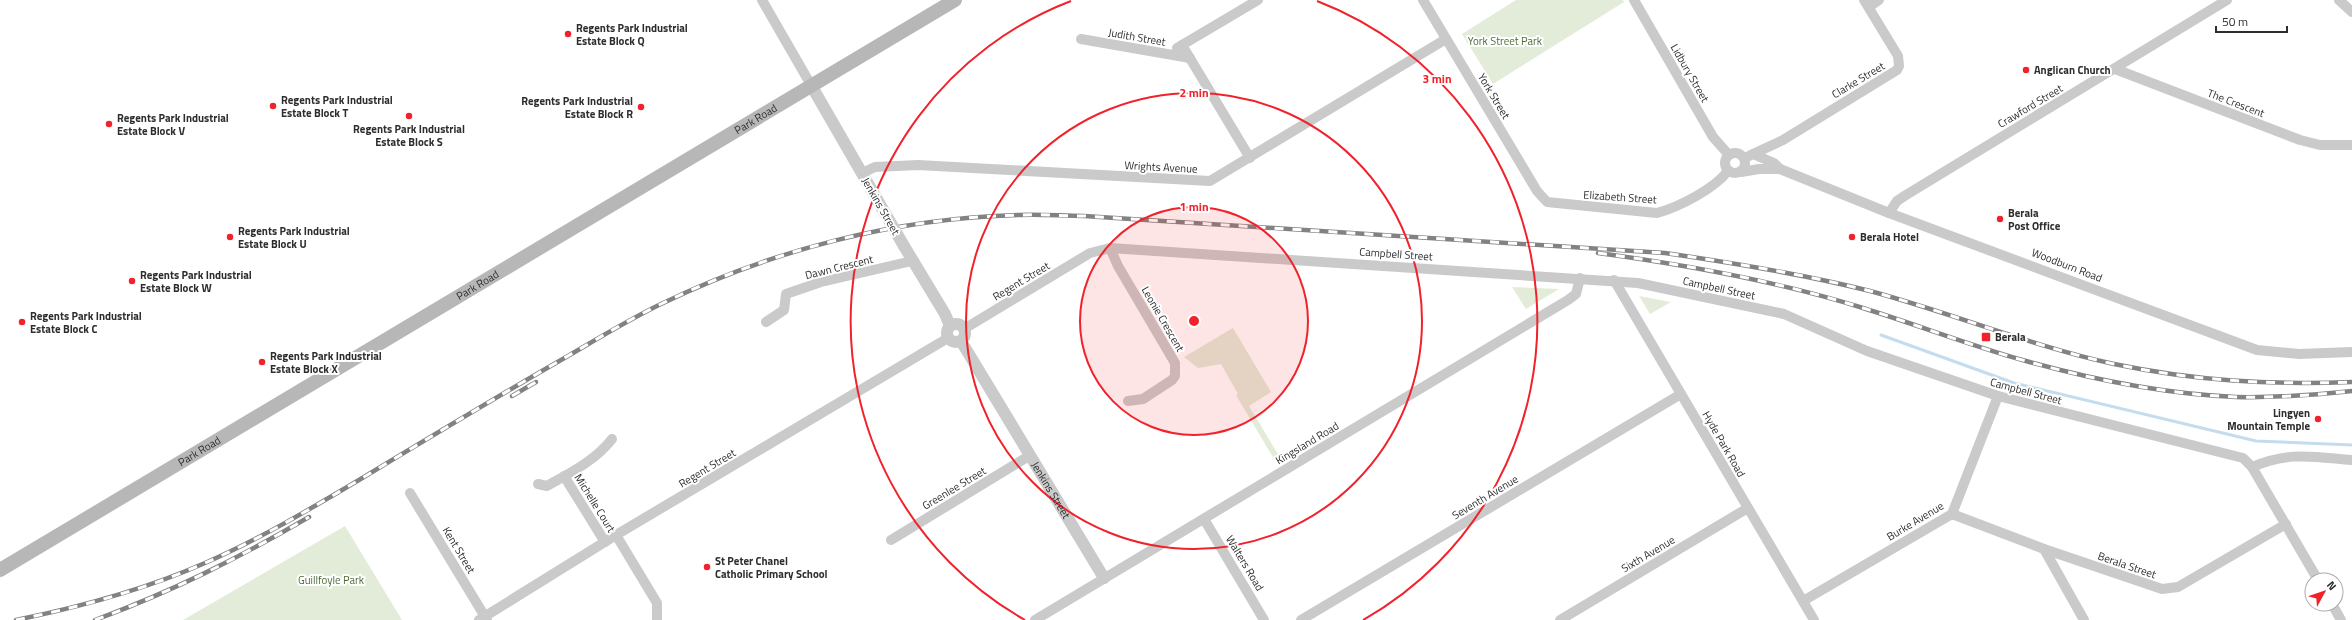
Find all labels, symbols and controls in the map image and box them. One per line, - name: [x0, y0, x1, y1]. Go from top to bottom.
- scale bar: [2216, 8, 2287, 34]
- text: 50 m: [2222, 12, 2248, 31]
- place label: Regents Park Industrial Estate Block Q: [576, 20, 688, 49]
- street label: Judith Street: [1107, 24, 1167, 50]
- marker: Regents Park Industrial Estate Block Q: [563, 29, 573, 39]
- park label: York Street Park: [1468, 33, 1543, 49]
- street label: Lidbury Street: [1667, 41, 1713, 105]
- street label: Clarke Street: [1828, 58, 1888, 102]
- place label: Anglican Church: [2034, 62, 2111, 78]
- marker: Anglican Church: [2021, 65, 2031, 75]
- text: 3 min: [1422, 69, 1452, 88]
- street label: York Street: [1474, 70, 1514, 122]
- street label: Crawford Street: [1994, 80, 2066, 132]
- text: 2 min: [1179, 83, 1209, 102]
- street label: The Crescent: [2205, 85, 2267, 121]
- place label: Regents Park Industrial Estate Block T: [281, 92, 393, 121]
- place label: Regents Park Industrial Estate Block R: [521, 93, 633, 122]
- street label: Park Road: [731, 100, 780, 138]
- marker: Regents Park Industrial Estate Block T: [268, 101, 278, 111]
- marker: Regents Park Industrial Estate Block R: [636, 102, 646, 112]
- place label: Regents Park Industrial Estate Block V: [117, 110, 229, 139]
- marker: Regents Park Industrial Estate Block S: [404, 111, 414, 121]
- marker: Regents Park Industrial Estate Block V: [104, 119, 114, 129]
- place label: Regents Park Industrial Estate Block S: [353, 121, 465, 150]
- street label: Wrights Avenue: [1124, 157, 1198, 177]
- street label: Jenkins Street: [858, 174, 904, 238]
- street label: Elizabeth Street: [1583, 186, 1657, 208]
- text: 1 min: [1179, 197, 1209, 216]
- place label: Berala Post Office: [2008, 205, 2061, 234]
- marker: Berala Post Office: [1995, 214, 2005, 224]
- place label: Regents Park Industrial Estate Block U: [238, 223, 350, 252]
- place label: Berala Hotel: [1860, 229, 1919, 245]
- marker: Regents Park Industrial Estate Block U: [225, 232, 235, 242]
- marker: Berala Hotel: [1847, 232, 1857, 242]
- street label: Campbell Street: [1359, 243, 1433, 265]
- street label: Woodburn Road: [2029, 244, 2105, 286]
- street label: Dawn Crescent: [803, 251, 875, 283]
- street label: Regent Street: [989, 258, 1053, 304]
- street label: Park Road: [453, 266, 502, 304]
- place label: Regents Park Industrial Estate Block W: [140, 267, 252, 296]
- street label: Campbell Street: [1681, 273, 1757, 304]
- marker: Regents Park Industrial Estate Block W: [127, 276, 137, 286]
- street label: Leonie Crescent: [1138, 283, 1188, 355]
- place label: Regents Park Industrial Estate Block C: [30, 308, 142, 337]
- centre of rings: [1187, 314, 1201, 328]
- marker: Regents Park Industrial Estate Block C: [17, 317, 27, 327]
- place label: Berala: [1995, 329, 2026, 345]
- marker: Berala: [1980, 331, 1992, 343]
- place label: Regents Park Industrial Estate Block X: [270, 348, 382, 377]
- marker: Regents Park Industrial Estate Block X: [257, 357, 267, 367]
- street label: Campbell Street: [1988, 374, 2064, 408]
- place label: Lingyen Mountain Temple: [2227, 405, 2310, 434]
- street label: Hyde Park Road: [1699, 408, 1749, 480]
- marker: Lingyen Mountain Temple: [2313, 414, 2323, 424]
- street label: Kingsland Road: [1272, 418, 1342, 468]
- street label: Park Road: [175, 432, 224, 470]
- street label: Regent Street: [675, 445, 739, 491]
- street label: Jenkins Street: [1027, 458, 1074, 522]
- street label: Greenlee Street: [919, 463, 989, 513]
- street label: Michelle Court: [571, 471, 619, 535]
- street label: Seventh Avenue: [1449, 471, 1521, 523]
- street label: Burke Avenue: [1883, 497, 1947, 544]
- street label: Kent Street: [439, 524, 479, 577]
- street label: Sixth Avenue: [1618, 531, 1678, 576]
- street label: Walters Road: [1222, 532, 1268, 594]
- street label: Berala Street: [2096, 548, 2158, 582]
- place label: St Peter Chanel Catholic Primary School: [715, 553, 828, 582]
- marker: St Peter Chanel Catholic Primary School: [702, 562, 712, 572]
- park label: Guillfoyle Park: [298, 572, 365, 588]
- north arrow: [2304, 572, 2344, 612]
- text: N: [2323, 578, 2340, 594]

